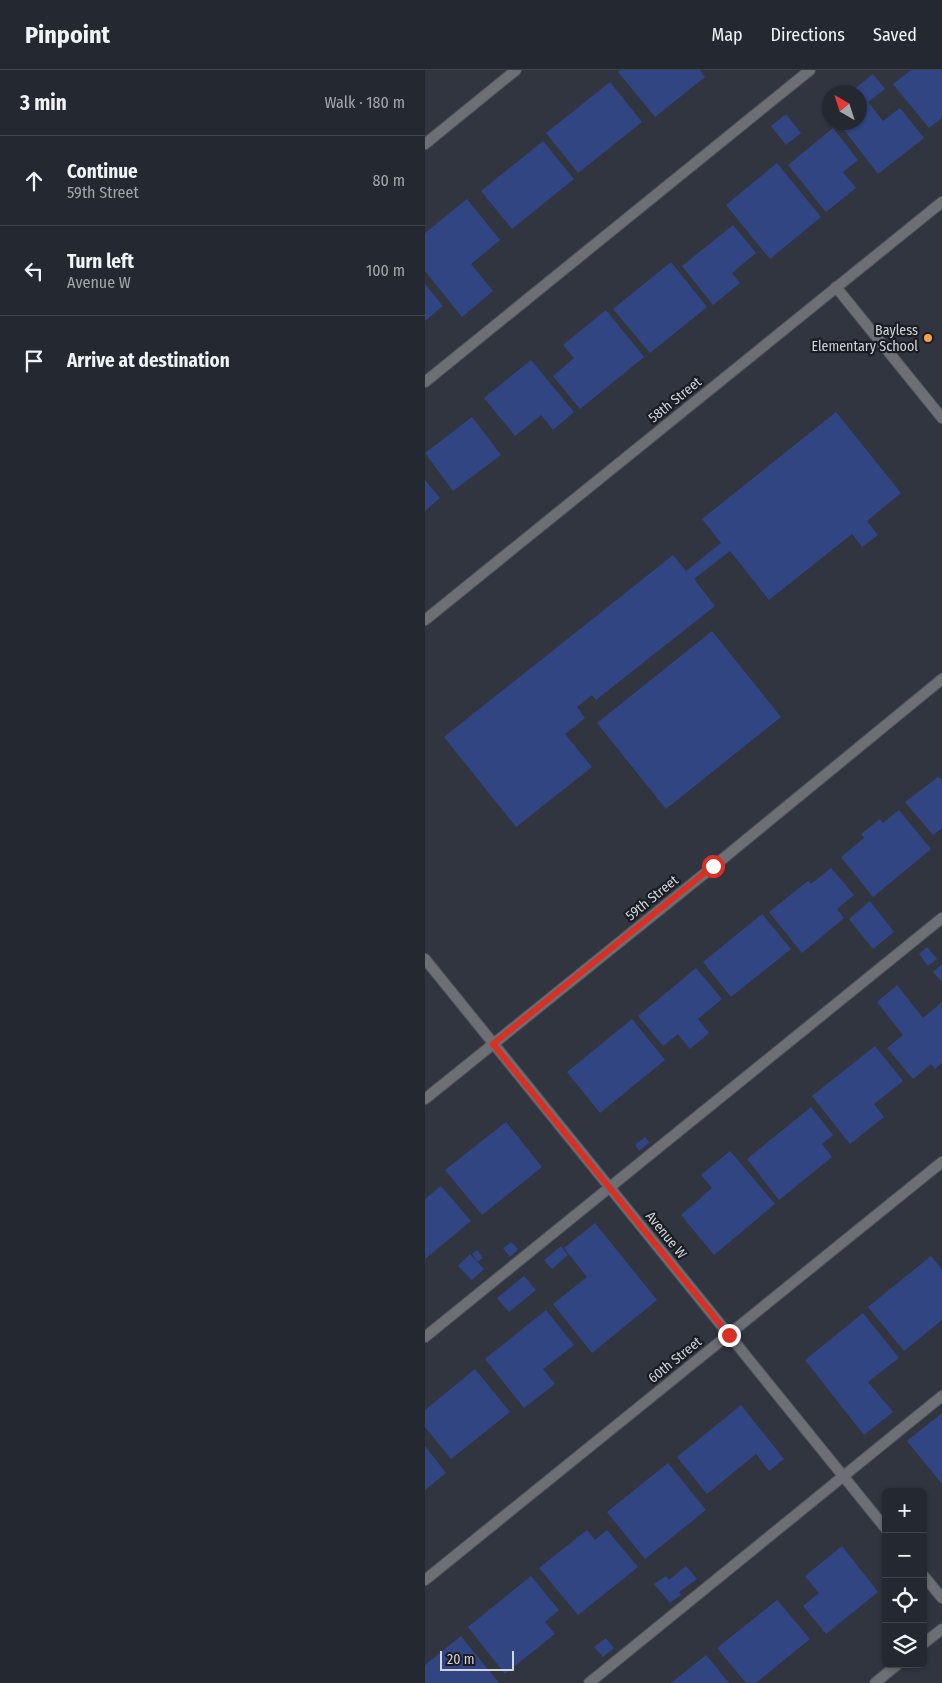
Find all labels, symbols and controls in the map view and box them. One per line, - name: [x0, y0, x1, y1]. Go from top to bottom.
- text: Pinpoint: [25, 21, 110, 49]
- text: Map: [711, 24, 743, 46]
- text: Directions: [771, 24, 845, 46]
- text: Saved: [873, 24, 917, 46]
- north arrow: [822, 85, 867, 130]
- text: 3 min: [20, 90, 67, 116]
- text: Walk · 180 m: [325, 93, 405, 112]
- text: Continue: [67, 160, 138, 183]
- icon: ahead: [20, 167, 48, 195]
- text: 80 m: [373, 171, 405, 190]
- text: 59th Street: [67, 183, 139, 202]
- text: Turn left: [67, 250, 134, 273]
- icon: left: [20, 257, 48, 285]
- text: 100 m: [366, 261, 405, 280]
- text: Avenue W: [67, 273, 131, 292]
- place label: Bayless Elementary School: [811, 322, 918, 355]
- marker: Bayless Elementary School: [922, 332, 934, 344]
- icon: arrive: [20, 347, 48, 375]
- text: Arrive at destination: [67, 349, 230, 372]
- street label: 58th Street: [645, 373, 705, 426]
- route start: [702, 855, 725, 878]
- street label: 59th Street: [622, 871, 682, 924]
- street label: Avenue W: [642, 1208, 690, 1262]
- route end: [718, 1324, 741, 1347]
- street label: 60th Street: [645, 1333, 706, 1387]
- map controls: [882, 1488, 927, 1668]
- button: +: [882, 1488, 927, 1533]
- button: −: [882, 1533, 927, 1578]
- button: locate: [882, 1578, 927, 1623]
- button: layers: [882, 1623, 927, 1668]
- scale bar: [440, 1648, 514, 1671]
- text: 20 m: [447, 1651, 475, 1668]

